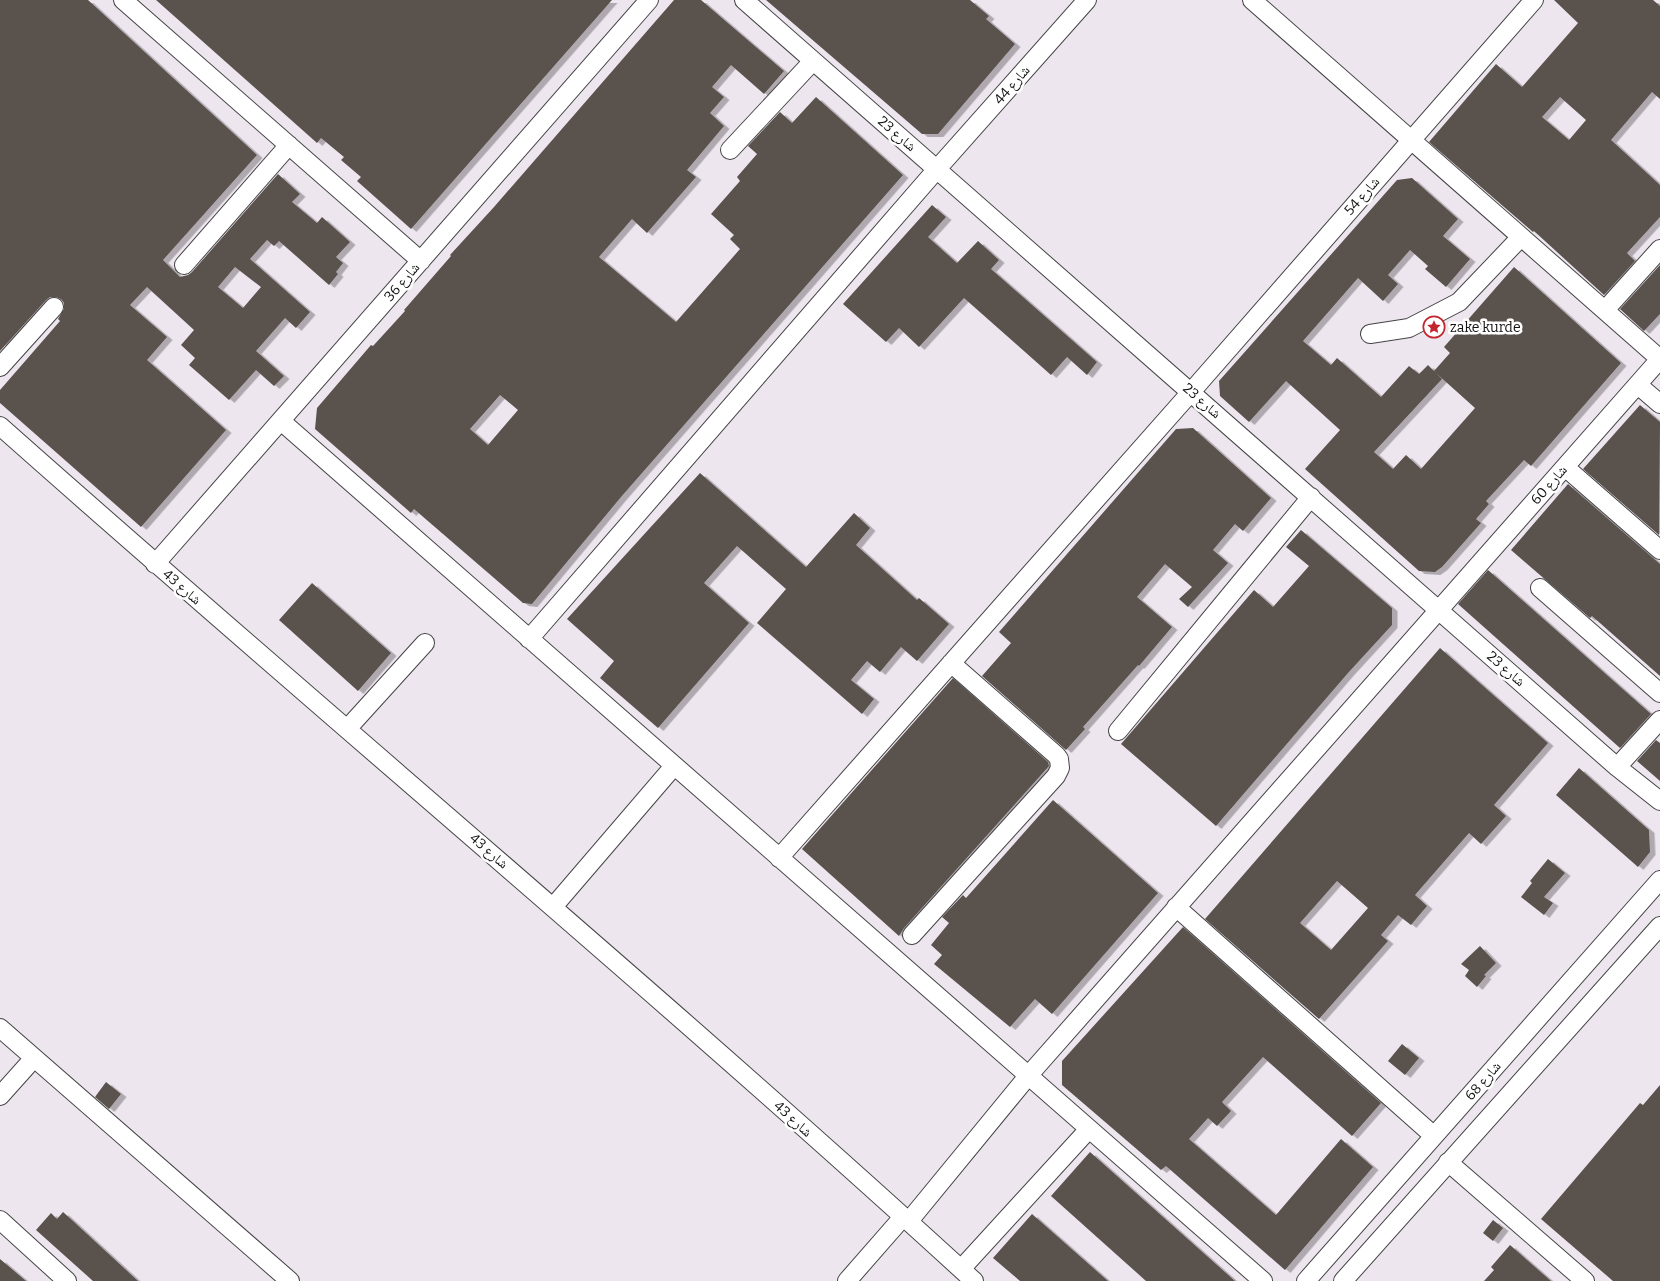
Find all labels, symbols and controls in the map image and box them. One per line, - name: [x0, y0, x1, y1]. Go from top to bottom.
- street label: شارع 44: [991, 62, 1034, 109]
- street label: شارع 23: [874, 113, 920, 156]
- street label: شارع 54: [1341, 173, 1384, 219]
- street label: شارع 36: [381, 259, 424, 305]
- place icon: zake kurde: [1422, 315, 1446, 339]
- place label: zake kurde: [1450, 319, 1521, 336]
- street label: شارع 23: [1179, 380, 1225, 423]
- street label: شارع 60: [1527, 462, 1571, 509]
- street label: شارع 43: [159, 566, 205, 609]
- street label: شارع 23: [1483, 648, 1529, 691]
- street label: شارع 43: [466, 830, 512, 873]
- street label: شارع 68: [1461, 1058, 1505, 1105]
- street label: شارع 43: [770, 1097, 816, 1141]

